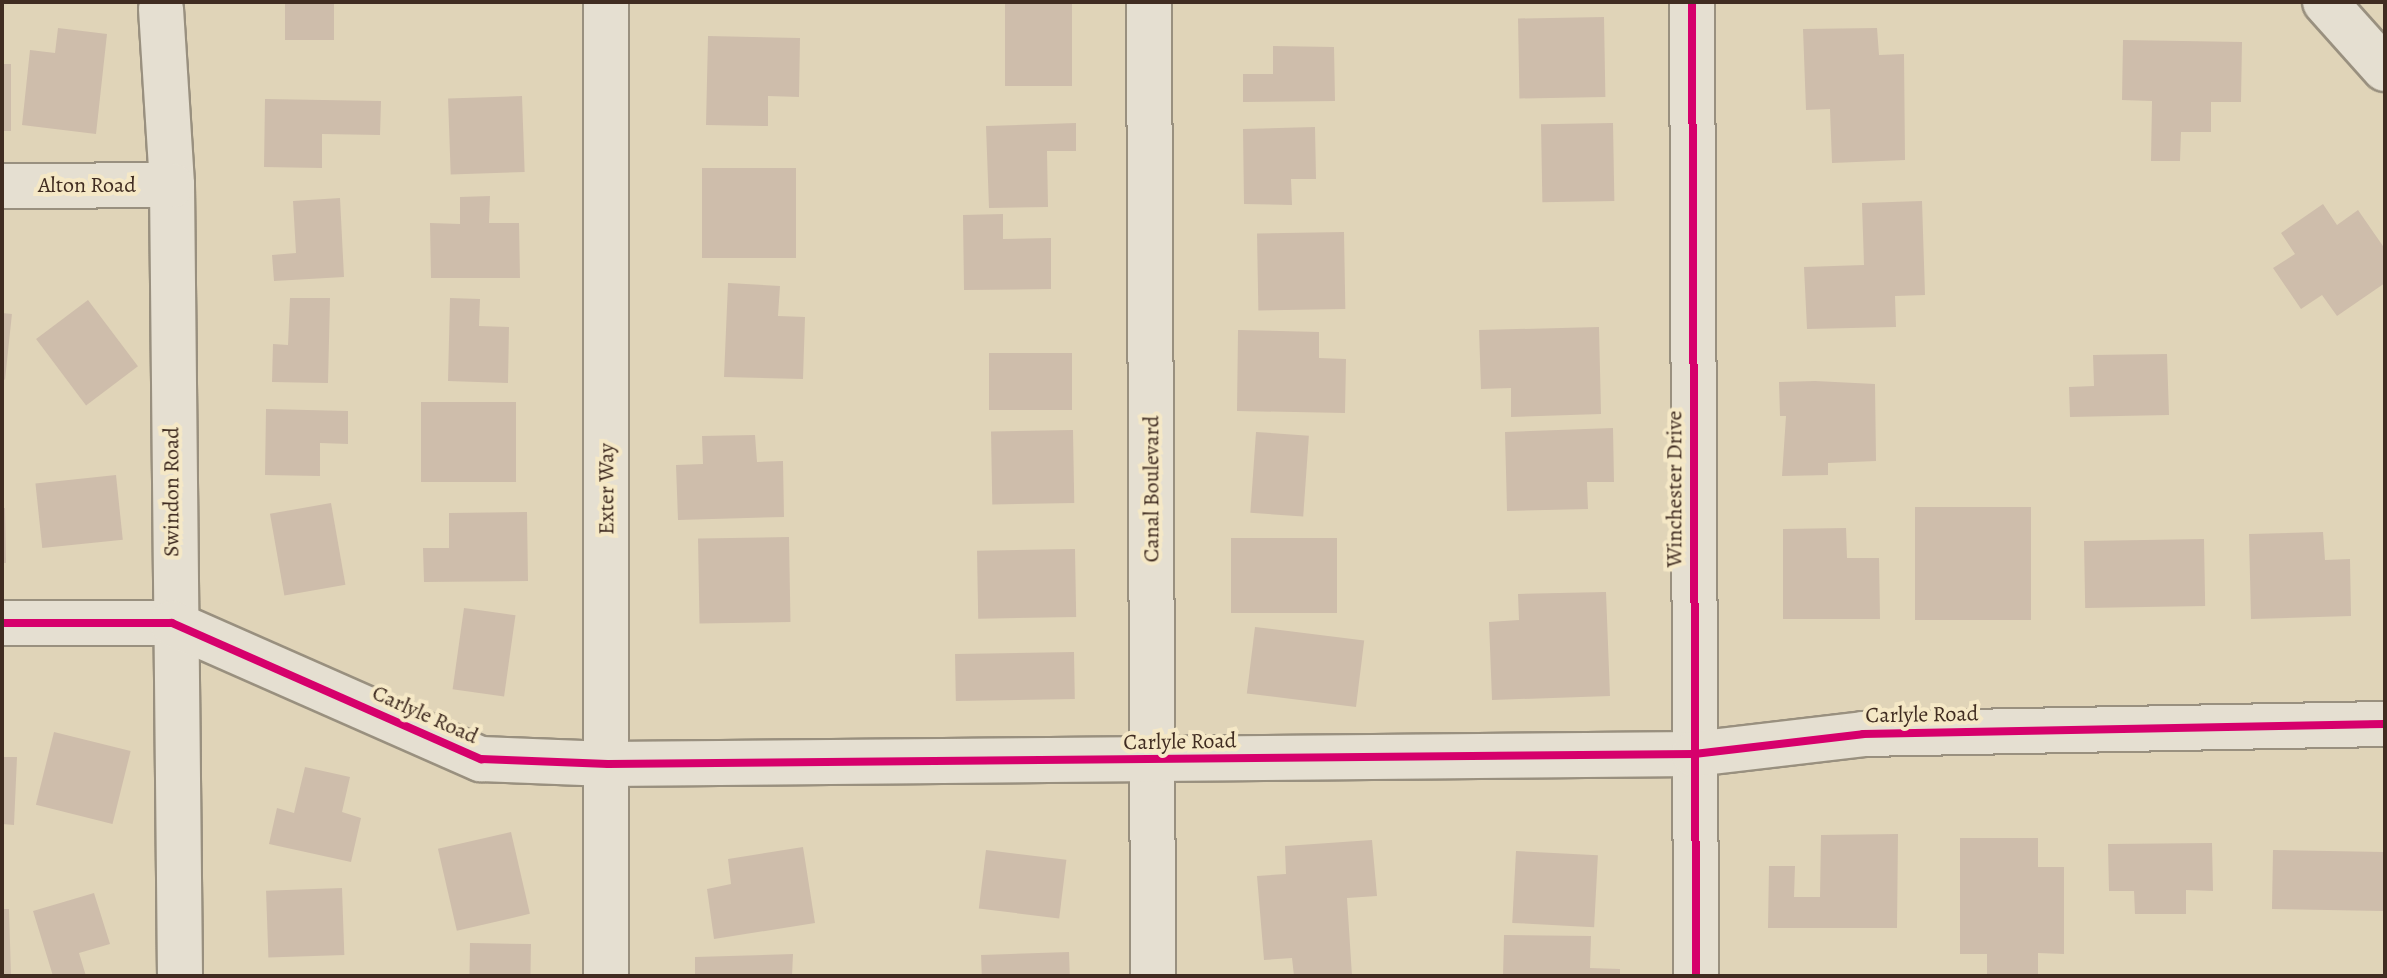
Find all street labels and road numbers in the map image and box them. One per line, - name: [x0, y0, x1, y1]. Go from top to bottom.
- street label: Alton Road: [38, 173, 136, 199]
- street label: Winchester Drive: [1662, 411, 1688, 567]
- street label: Canal Boulevard: [1139, 416, 1165, 562]
- street label: Swindon Road: [159, 427, 185, 557]
- street label: Exter Way: [594, 443, 620, 535]
- street label: Carlyle Road: [368, 680, 482, 750]
- street label: Carlyle Road: [1865, 701, 1979, 729]
- street label: Carlyle Road: [1123, 728, 1237, 756]

